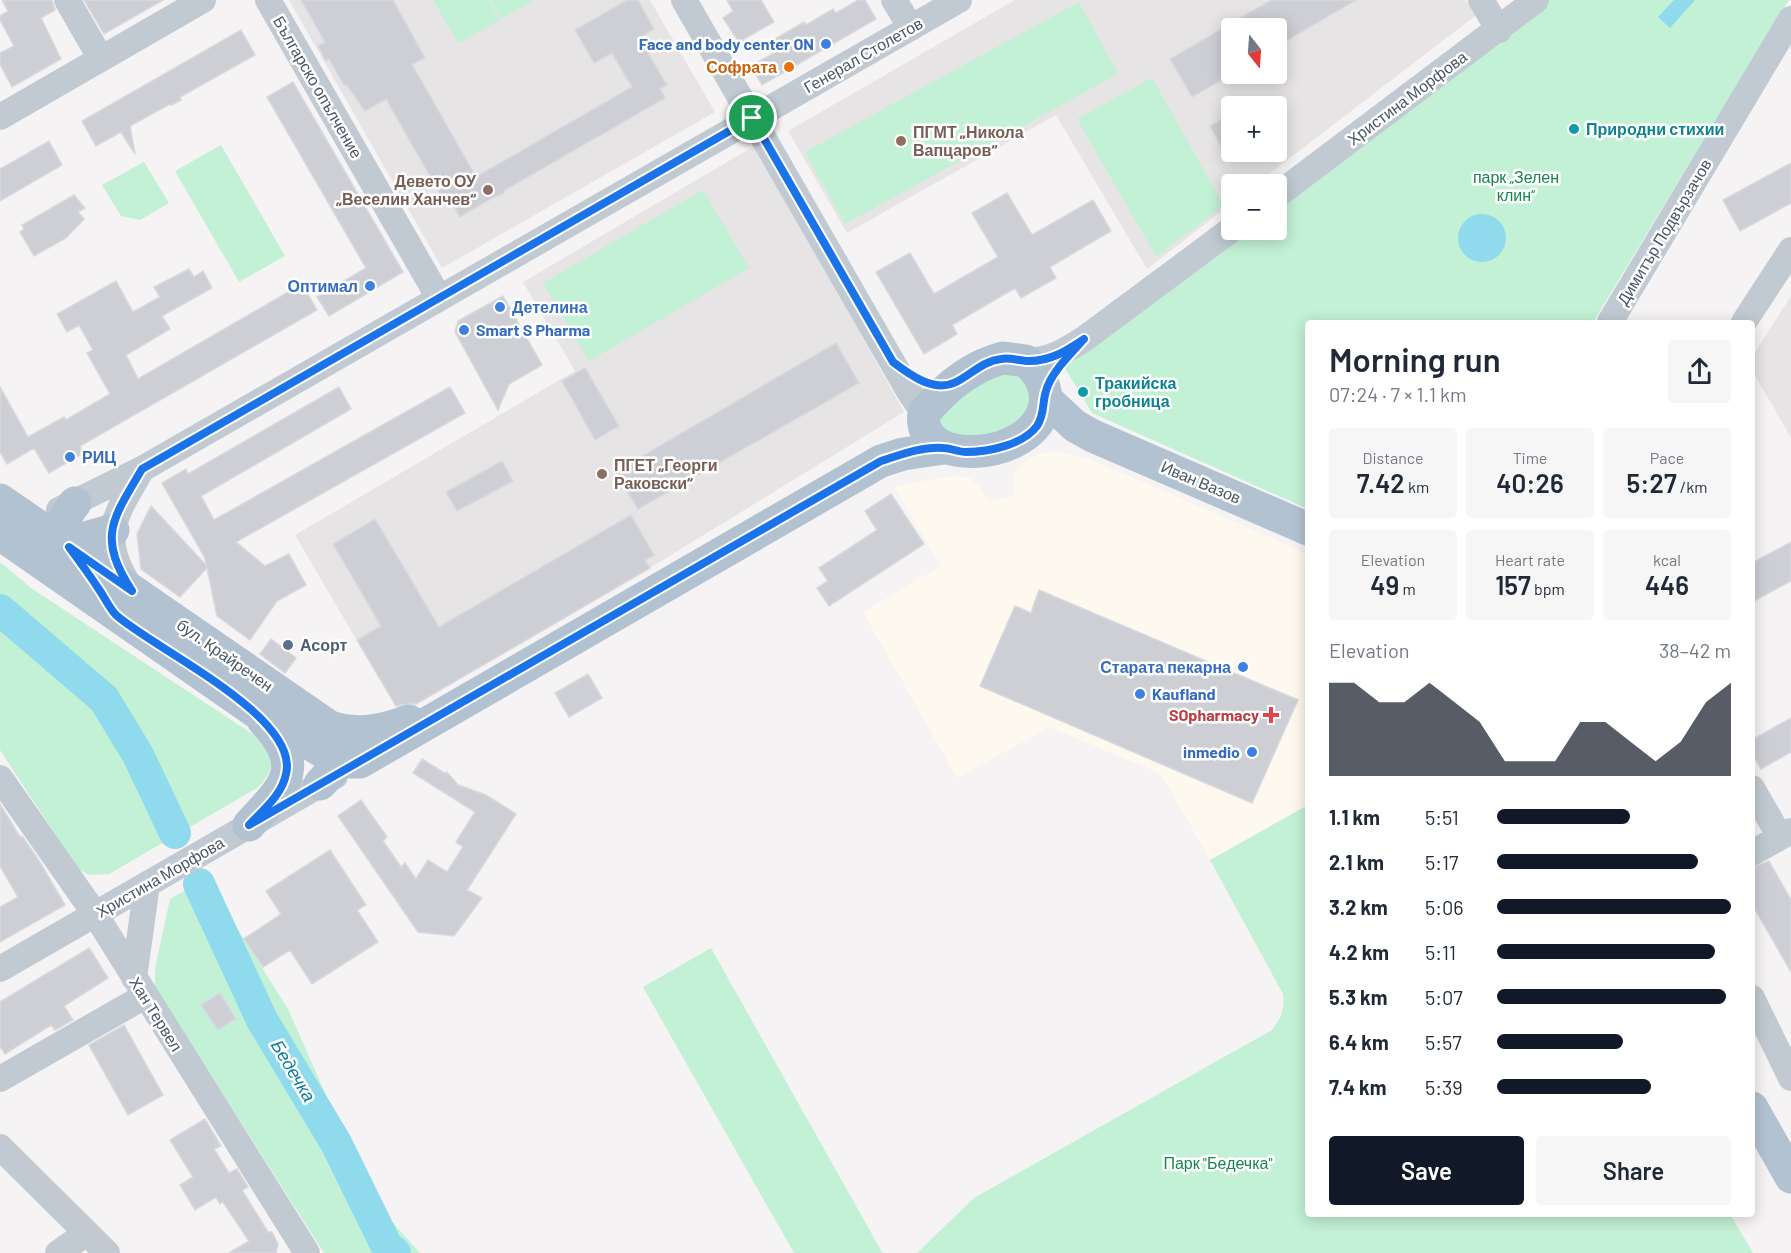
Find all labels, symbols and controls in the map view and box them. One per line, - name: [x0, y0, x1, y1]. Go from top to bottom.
- street label: Българско опълчение: [270, 12, 367, 161]
- street label: Генерал Столетов: [800, 13, 926, 96]
- north arrow: [1221, 18, 1287, 84]
- map controls: [1221, 18, 1287, 240]
- place label: Face and body center ON: [639, 34, 814, 53]
- marker: Face and body center ON: [819, 37, 833, 51]
- street label: Христина Морфова: [1343, 47, 1470, 149]
- place label: Софрата: [706, 57, 777, 76]
- marker: Софрата: [782, 60, 796, 74]
- pin: [726, 92, 777, 143]
- button: +: [1221, 96, 1287, 162]
- icon: arrive: [735, 101, 768, 134]
- place label: Природни стихии: [1586, 119, 1724, 138]
- place label: ПГМТ „Никола Вапцаров“: [913, 122, 1024, 159]
- marker: Природни стихии: [1567, 122, 1581, 136]
- marker: ПГМТ „Никола Вапцаров“: [894, 134, 908, 148]
- street label: Димитър Подвързачов: [1612, 155, 1715, 308]
- park label: парк „Зелен клин“: [1473, 167, 1559, 204]
- place label: Девето ОУ „Веселин Ханчев“: [336, 171, 477, 208]
- button: −: [1221, 174, 1287, 240]
- marker: Девето ОУ „Веселин Ханчев“: [481, 183, 495, 197]
- place label: Оптимал: [288, 276, 358, 295]
- marker: Оптимал: [363, 279, 377, 293]
- place label: Детелина: [512, 297, 588, 316]
- marker: Детелина: [493, 300, 507, 314]
- place label: Smart S Pharma: [476, 320, 590, 339]
- marker: Smart S Pharma: [457, 323, 471, 337]
- text: Morning run: [1329, 339, 1501, 379]
- button: share: [1668, 340, 1731, 403]
- place label: Тракийска гробница: [1095, 373, 1176, 410]
- text: 07:24 · 7 × 1.1 km: [1329, 382, 1467, 406]
- marker: Тракийска гробница: [1076, 385, 1090, 399]
- place label: РИЦ: [82, 447, 116, 466]
- text: Distance: [1363, 448, 1423, 467]
- text: Time: [1513, 448, 1547, 467]
- text: Pace: [1650, 448, 1684, 467]
- marker: РИЦ: [63, 450, 77, 464]
- place label: ПГЕТ „Георги Раковски“: [614, 455, 718, 492]
- street label: Иван Вазов: [1158, 456, 1244, 507]
- marker: ПГЕТ „Георги Раковски“: [595, 467, 609, 481]
- text: 7.42: [1357, 467, 1405, 498]
- text: 40:26: [1496, 467, 1564, 498]
- text: 5:27: [1627, 467, 1677, 498]
- text: km: [1405, 477, 1429, 496]
- text: /km: [1677, 477, 1707, 496]
- text: Elevation: [1361, 550, 1425, 569]
- text: Heart rate: [1495, 550, 1565, 569]
- text: kcal: [1653, 550, 1681, 569]
- text: 49: [1370, 569, 1399, 600]
- text: 157: [1495, 569, 1531, 600]
- text: 446: [1645, 569, 1689, 600]
- text: m: [1399, 579, 1416, 598]
- text: bpm: [1531, 579, 1565, 598]
- street label: бул. Крайречен: [174, 614, 277, 695]
- place label: Асорт: [300, 635, 348, 654]
- marker: Асорт: [281, 638, 295, 652]
- text: Elevation: [1329, 638, 1410, 662]
- text: 38–42 m: [1659, 638, 1731, 662]
- place label: Старата пекарна: [1100, 657, 1231, 676]
- marker: Старата пекарна: [1236, 660, 1250, 674]
- place label: Kaufland: [1152, 684, 1216, 703]
- marker: Kaufland: [1133, 687, 1147, 701]
- place label: SOpharmacy: [1169, 705, 1259, 724]
- marker: SOpharmacy: [1264, 708, 1278, 722]
- place label: inmedio: [1183, 742, 1240, 761]
- marker: inmedio: [1245, 745, 1259, 759]
- text: 1.1 km: [1329, 805, 1380, 829]
- text: 5:51: [1425, 805, 1459, 829]
- street label: Христина Морфова: [93, 832, 227, 921]
- text: 2.1 km: [1329, 850, 1384, 874]
- text: 5:17: [1425, 850, 1459, 874]
- text: 3.2 km: [1329, 895, 1388, 919]
- text: 5:06: [1425, 895, 1464, 919]
- text: 4.2 km: [1329, 940, 1389, 964]
- text: 5:11: [1425, 940, 1456, 964]
- street label: Хан Тервел: [126, 973, 187, 1055]
- text: 5.3 km: [1329, 985, 1387, 1009]
- text: 5:07: [1425, 985, 1463, 1009]
- text: 6.4 km: [1329, 1030, 1389, 1054]
- text: 5:57: [1425, 1030, 1462, 1054]
- water label: Бедечка: [267, 1036, 321, 1105]
- text: 7.4 km: [1329, 1075, 1386, 1099]
- text: 5:39: [1425, 1075, 1463, 1099]
- button: Save: [1329, 1136, 1524, 1205]
- button: Share: [1536, 1136, 1731, 1205]
- park label: Парк "Бедечка": [1163, 1153, 1273, 1172]

